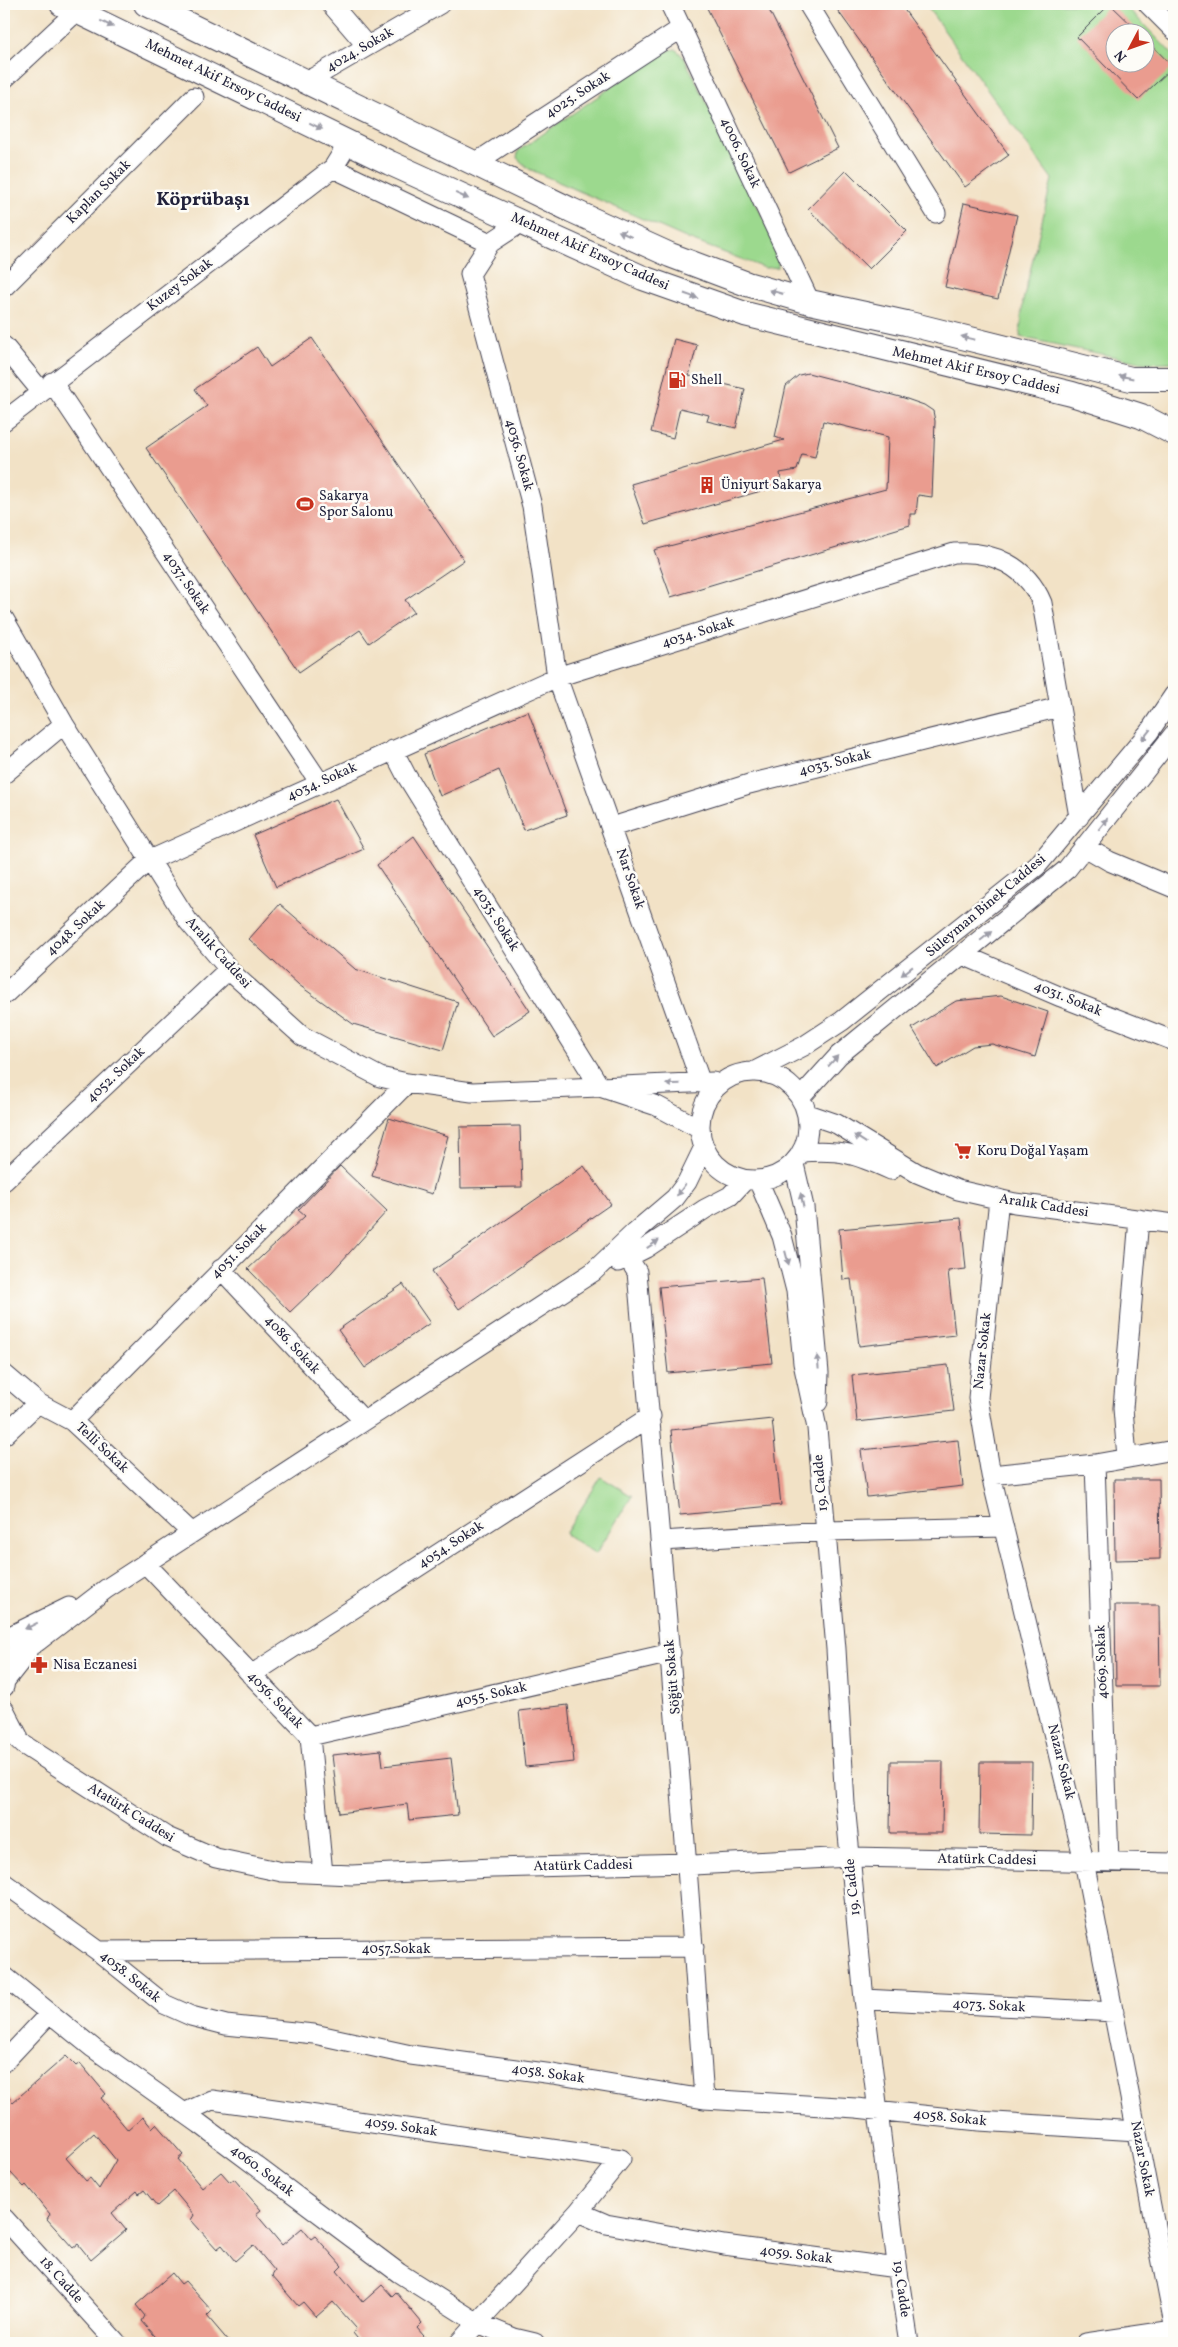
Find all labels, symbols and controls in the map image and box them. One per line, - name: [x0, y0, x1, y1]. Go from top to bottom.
- one-way arrow: [99, 20, 114, 28]
- north arrow: [1106, 22, 1156, 72]
- street label: 4024. Sokak: [323, 23, 398, 77]
- street label: Mehmet Akif Ersoy Caddesi: [142, 35, 304, 127]
- text: N: [1111, 45, 1132, 66]
- street label: 4025. Sokak: [542, 67, 615, 123]
- street label: 4006. Sokak: [715, 115, 765, 192]
- one-way arrow: [309, 122, 323, 130]
- street label: Kaplan Sokak: [63, 155, 136, 228]
- district label: Köprübaşı: [156, 187, 250, 213]
- one-way arrow: [455, 192, 469, 200]
- street label: Mehmet Akif Ersoy Caddesi: [508, 208, 672, 296]
- one-way arrow: [617, 230, 632, 239]
- street label: Kuzey Sokak: [143, 254, 217, 316]
- one-way arrow: [768, 288, 783, 296]
- one-way arrow: [684, 292, 699, 300]
- one-way arrow: [960, 334, 975, 342]
- street label: Mehmet Akif Ersoy Caddesi: [890, 342, 1062, 400]
- fuel station icon: Shell: [667, 370, 687, 390]
- place label: Shell: [691, 371, 722, 390]
- one-way arrow: [1117, 373, 1133, 381]
- street label: 4036. Sokak: [500, 417, 538, 493]
- building icon: Üniyurt Sakarya: [697, 475, 717, 495]
- place label: Üniyurt Sakarya: [721, 476, 822, 495]
- place label: Sakarya Spor Salonu: [319, 487, 394, 522]
- sports icon: Sakarya Spor Salonu: [295, 494, 315, 514]
- street label: 4037. Sokak: [158, 548, 214, 618]
- street label: 4034. Sokak: [659, 613, 737, 653]
- one-way arrow: [1141, 728, 1152, 741]
- street label: 4033. Sokak: [797, 745, 873, 781]
- street label: 4034. Sokak: [284, 758, 360, 806]
- one-way arrow: [1098, 818, 1109, 831]
- street label: Nar Sokak: [611, 846, 649, 912]
- street label: Süleyman Binek Caddesi: [922, 850, 1050, 962]
- street label: 4035. Sokak: [468, 883, 524, 955]
- street label: 4048. Sokak: [42, 895, 110, 960]
- street label: Aralık Caddesi: [181, 913, 255, 993]
- one-way arrow: [980, 931, 993, 942]
- one-way arrow: [900, 966, 914, 976]
- street label: 4031. Sokak: [1031, 977, 1105, 1021]
- street label: 4052. Sokak: [82, 1043, 150, 1107]
- one-way arrow: [828, 1055, 839, 1068]
- one-way arrow: [665, 1080, 681, 1088]
- one-way arrow: [854, 1134, 867, 1144]
- supermarket icon: Koru Doğal Yaşam: [953, 1141, 973, 1161]
- place label: Koru Doğal Yaşam: [977, 1142, 1089, 1161]
- one-way arrow: [676, 1183, 687, 1196]
- street label: Aralık Caddesi: [998, 1190, 1090, 1222]
- one-way arrow: [798, 1193, 806, 1208]
- street label: 4051. Sokak: [207, 1219, 271, 1283]
- one-way arrow: [646, 1239, 660, 1248]
- one-way arrow: [784, 1250, 792, 1265]
- street label: 4086. Sokak: [260, 1311, 324, 1379]
- street label: Nazar Sokak: [970, 1311, 997, 1390]
- one-way arrow: [814, 1353, 822, 1369]
- street label: Telli Sokak: [71, 1418, 133, 1478]
- street label: 19. Cadde: [809, 1453, 833, 1512]
- street label: 4054. Sokak: [414, 1516, 488, 1573]
- one-way arrow: [24, 1622, 38, 1630]
- street label: 4069. Sokak: [1091, 1624, 1113, 1700]
- street label: Söğüt Sokak: [660, 1638, 686, 1715]
- pharmacy icon: Nisa Eczanesi: [29, 1655, 49, 1675]
- place label: Nisa Eczanesi: [53, 1656, 137, 1675]
- street label: 4056. Sokak: [243, 1667, 308, 1733]
- street label: 4055. Sokak: [453, 1677, 529, 1712]
- street label: Nazar Sokak: [1042, 1722, 1080, 1802]
- street label: Atatürk Caddesi: [84, 1779, 178, 1847]
- street label: Atatürk Caddesi: [937, 1850, 1037, 1870]
- street label: Atatürk Caddesi: [533, 1856, 633, 1876]
- street label: 19. Cadde: [841, 1857, 865, 1917]
- street label: 4057.Sokak: [361, 1940, 431, 1959]
- street label: 4058. Sokak: [95, 1946, 165, 2008]
- street label: 4073. Sokak: [952, 1995, 1027, 2017]
- street label: 4058. Sokak: [510, 2059, 586, 2089]
- street label: 4058. Sokak: [912, 2105, 988, 2131]
- street label: 4059. Sokak: [363, 2112, 439, 2142]
- street label: Nazar Sokak: [1125, 2119, 1159, 2199]
- street label: 4060. Sokak: [226, 2141, 298, 2202]
- street label: 4059. Sokak: [758, 2241, 834, 2269]
- street label: 18. Cadde: [35, 2252, 87, 2308]
- street label: 19. Cadde: [888, 2259, 914, 2319]

